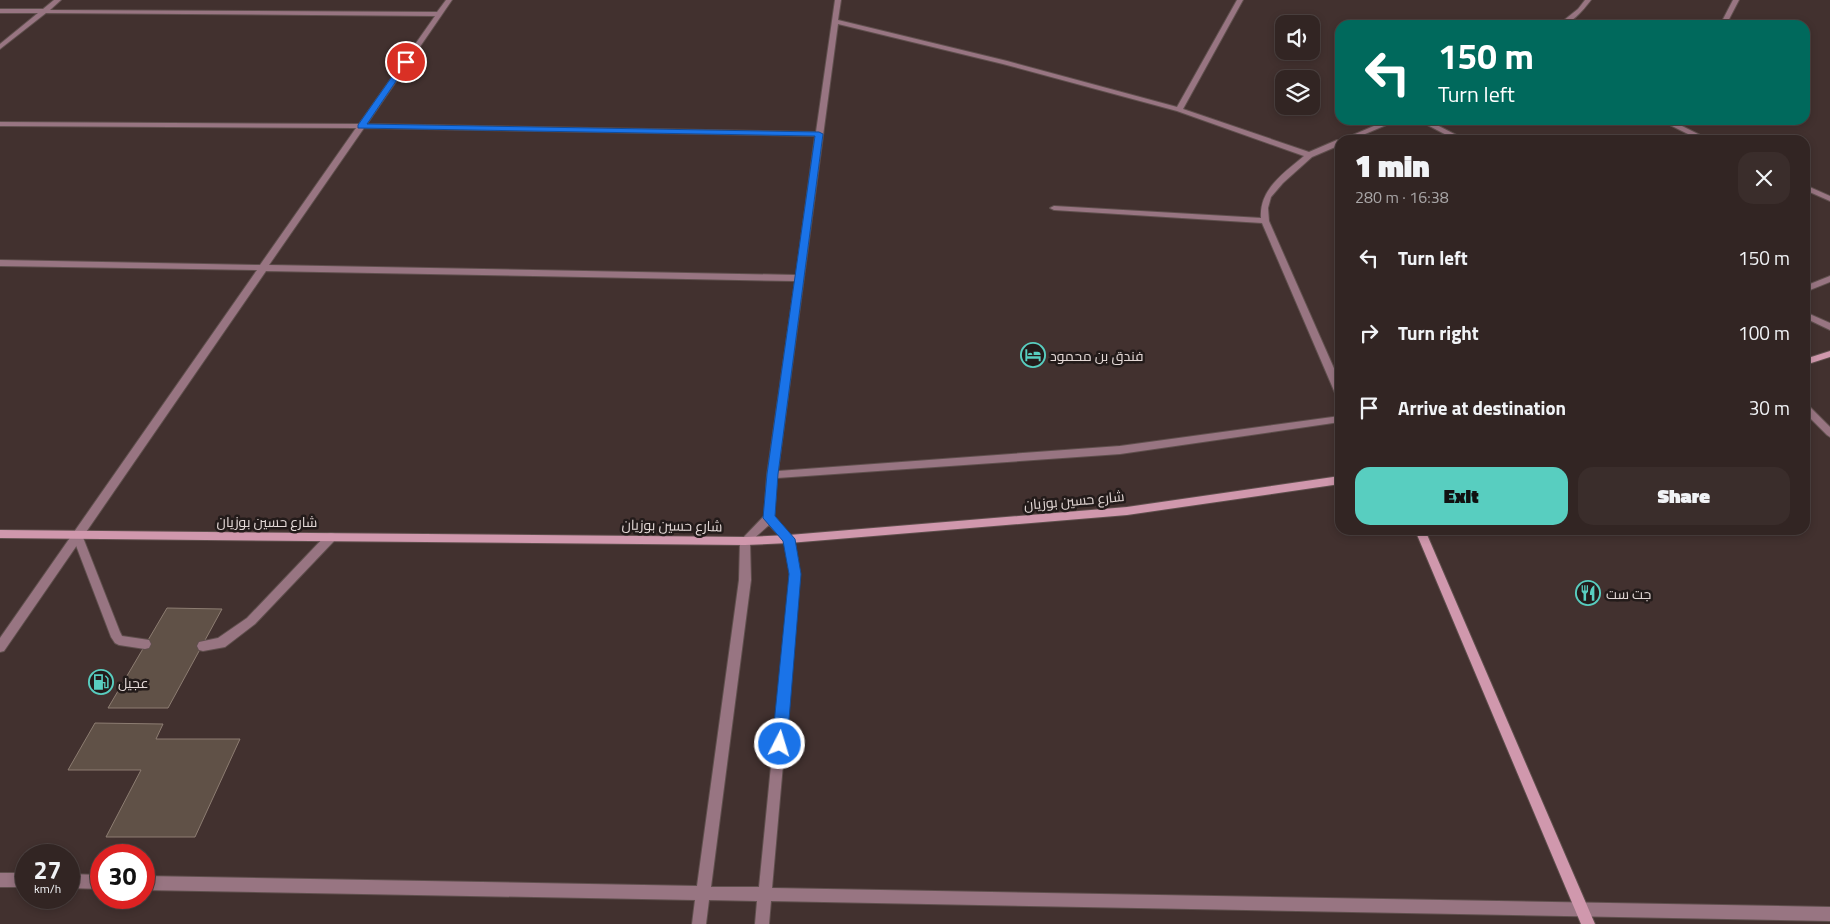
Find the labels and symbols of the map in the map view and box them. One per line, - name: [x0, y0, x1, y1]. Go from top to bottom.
- pin: [385, 41, 427, 83]
- hotel icon: فندق بن محمود: [1020, 342, 1046, 368]
- place label: فندق بن محمود: [1050, 345, 1144, 366]
- street label: شارع حسين بوزيان: [1023, 485, 1125, 515]
- street label: شارع حسين بوزيان: [217, 511, 317, 532]
- street label: شارع حسين بوزيان: [621, 514, 723, 536]
- restaurant icon: جت ست: [1575, 580, 1601, 606]
- place label: جت ست: [1606, 583, 1651, 604]
- fuel station icon: عجيل: [88, 669, 114, 695]
- place label: عجيل: [118, 672, 149, 693]
- position arrow: [753, 717, 805, 769]
- speed limit sign: 30: [90, 844, 155, 909]

